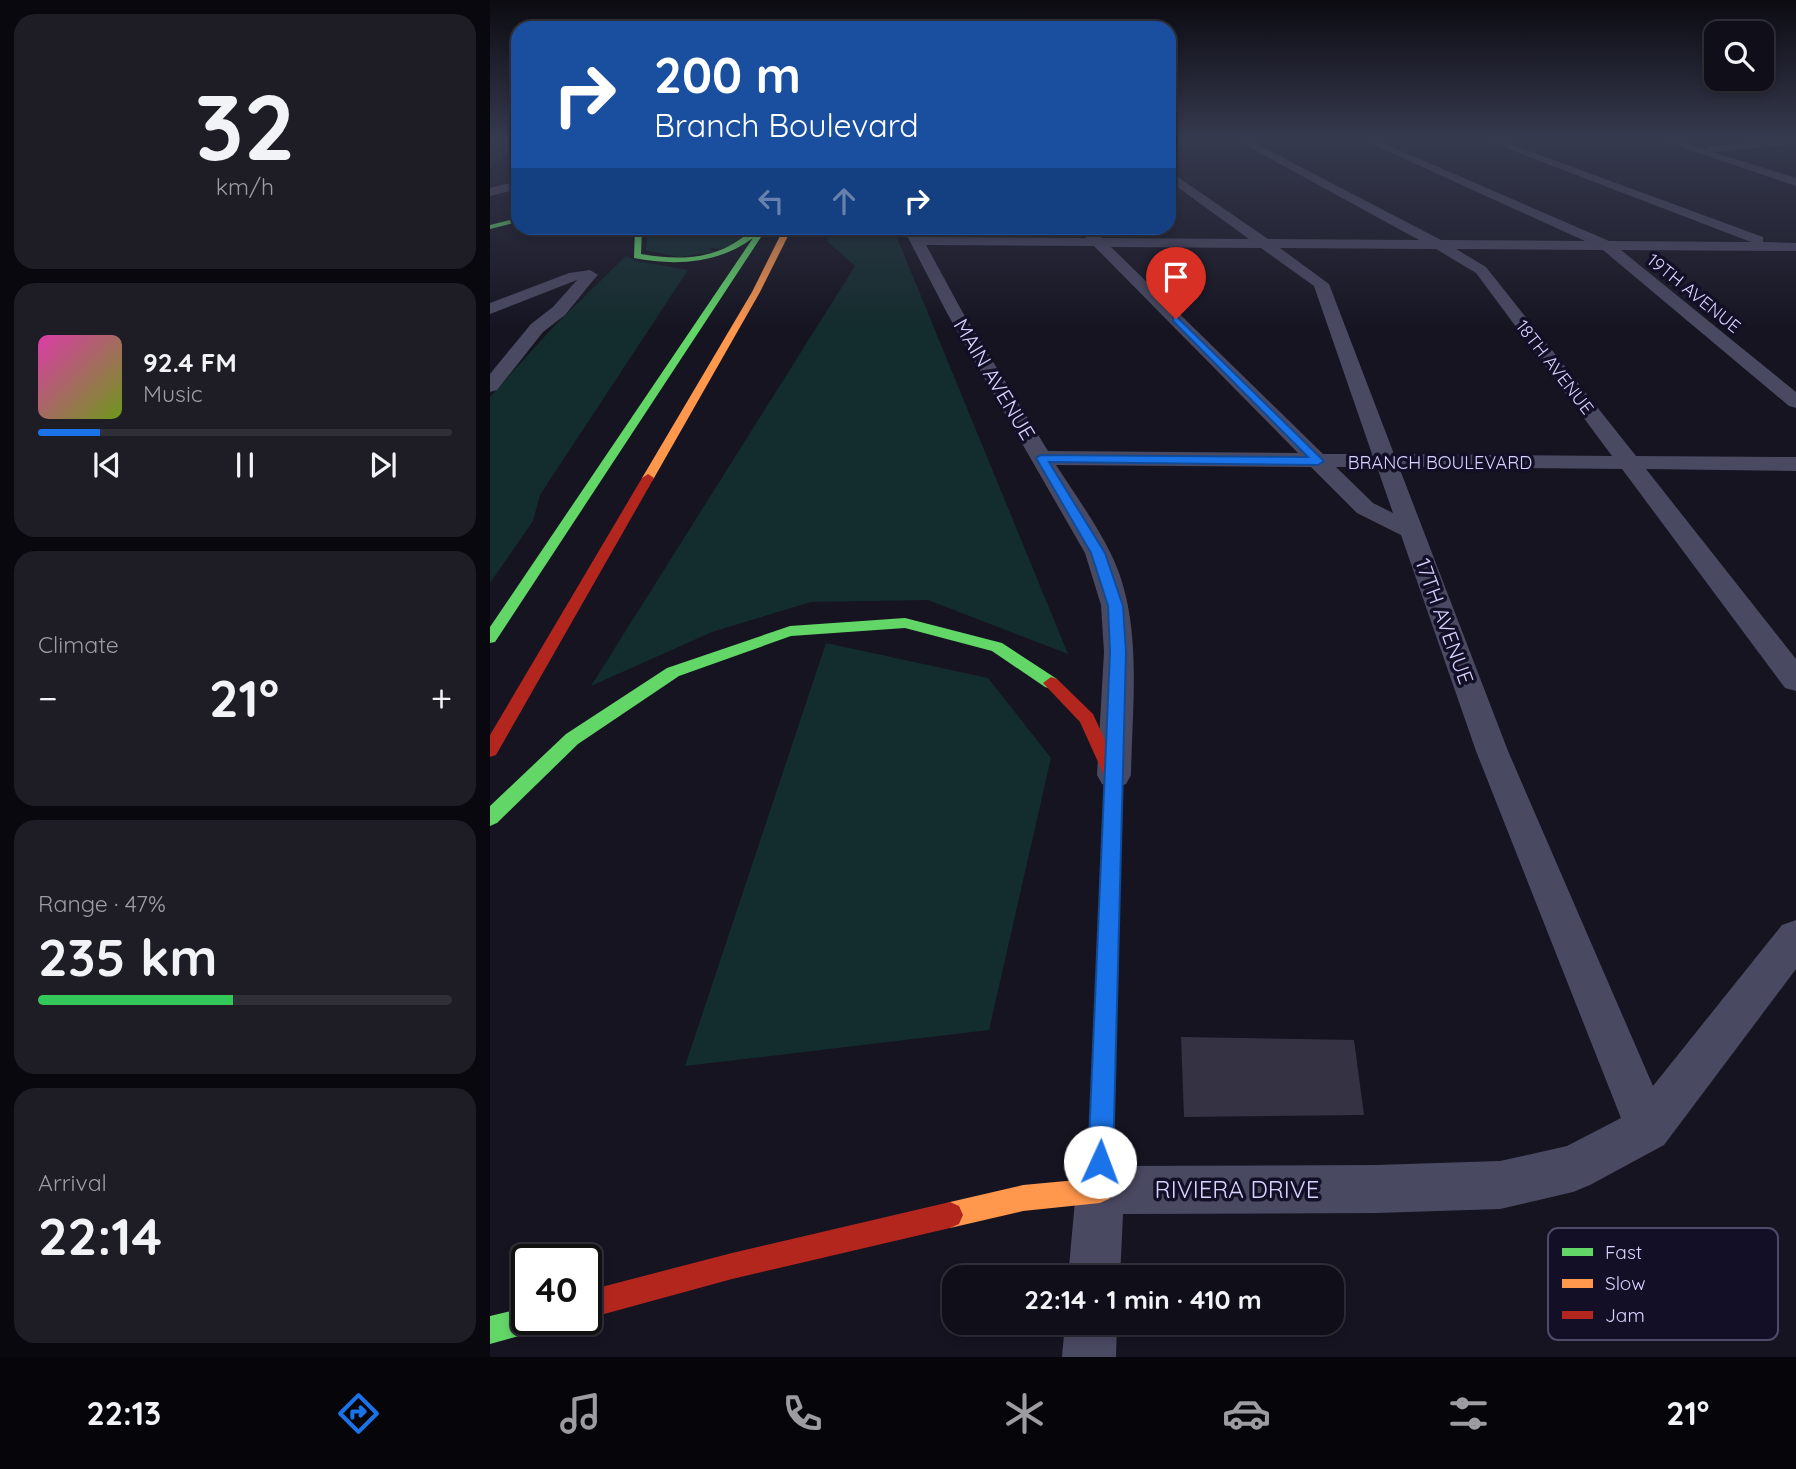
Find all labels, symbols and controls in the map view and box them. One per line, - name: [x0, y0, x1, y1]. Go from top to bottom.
- map controls: [1704, 21, 1774, 91]
- button: search: [1704, 21, 1774, 91]
- text: 200 m: [654, 44, 801, 105]
- icon: right: [539, 49, 630, 140]
- text: 32: [195, 69, 295, 183]
- text: Branch Boulevard: [654, 105, 919, 145]
- text: km/h: [216, 172, 274, 201]
- icon: left: [752, 182, 790, 220]
- icon: ahead: [825, 182, 863, 220]
- icon: right: [898, 182, 936, 220]
- pin: [1146, 247, 1206, 319]
- street label: 19TH AVENUE: [1643, 248, 1745, 338]
- icon: arrive: [1157, 258, 1195, 296]
- street label: MAIN AVENUE: [949, 314, 1041, 444]
- street label: 18TH AVENUE: [1511, 315, 1599, 419]
- text: 92.4 FM: [143, 346, 237, 379]
- text: Music: [143, 379, 203, 408]
- icon: previous: [88, 446, 126, 484]
- icon: pause: [226, 446, 264, 484]
- icon: next: [364, 446, 402, 484]
- street label: BRANCH BOULEVARD: [1348, 451, 1532, 474]
- street label: 17TH AVENUE: [1410, 555, 1480, 687]
- text: Climate: [38, 630, 119, 659]
- text: 21°: [209, 665, 279, 730]
- text: −: [38, 674, 58, 722]
- text: +: [431, 674, 452, 722]
- text: Range · 47%: [38, 889, 166, 918]
- text: 235 km: [38, 924, 218, 989]
- position arrow: [1063, 1125, 1137, 1199]
- text: Arrival: [38, 1168, 107, 1197]
- street label: RIVIERA DRIVE: [1155, 1174, 1319, 1204]
- text: 22:14: [38, 1203, 162, 1268]
- legend: [1548, 1228, 1778, 1340]
- text: Fast: [1605, 1240, 1642, 1264]
- speed limit sign: 40: [511, 1244, 602, 1335]
- text: Slow: [1605, 1271, 1646, 1295]
- text: 22:14 · 1 min · 410 m: [1024, 1283, 1262, 1316]
- text: Jam: [1605, 1303, 1645, 1327]
- icon: directions: [334, 1389, 383, 1438]
- icon: music: [556, 1389, 605, 1438]
- icon: phone: [778, 1389, 827, 1438]
- icon: climate: [1000, 1389, 1049, 1438]
- icon: car: [1222, 1389, 1271, 1438]
- icon: filters: [1444, 1389, 1493, 1438]
- text: 22:13: [86, 1393, 161, 1433]
- text: 21°: [1666, 1393, 1709, 1433]

